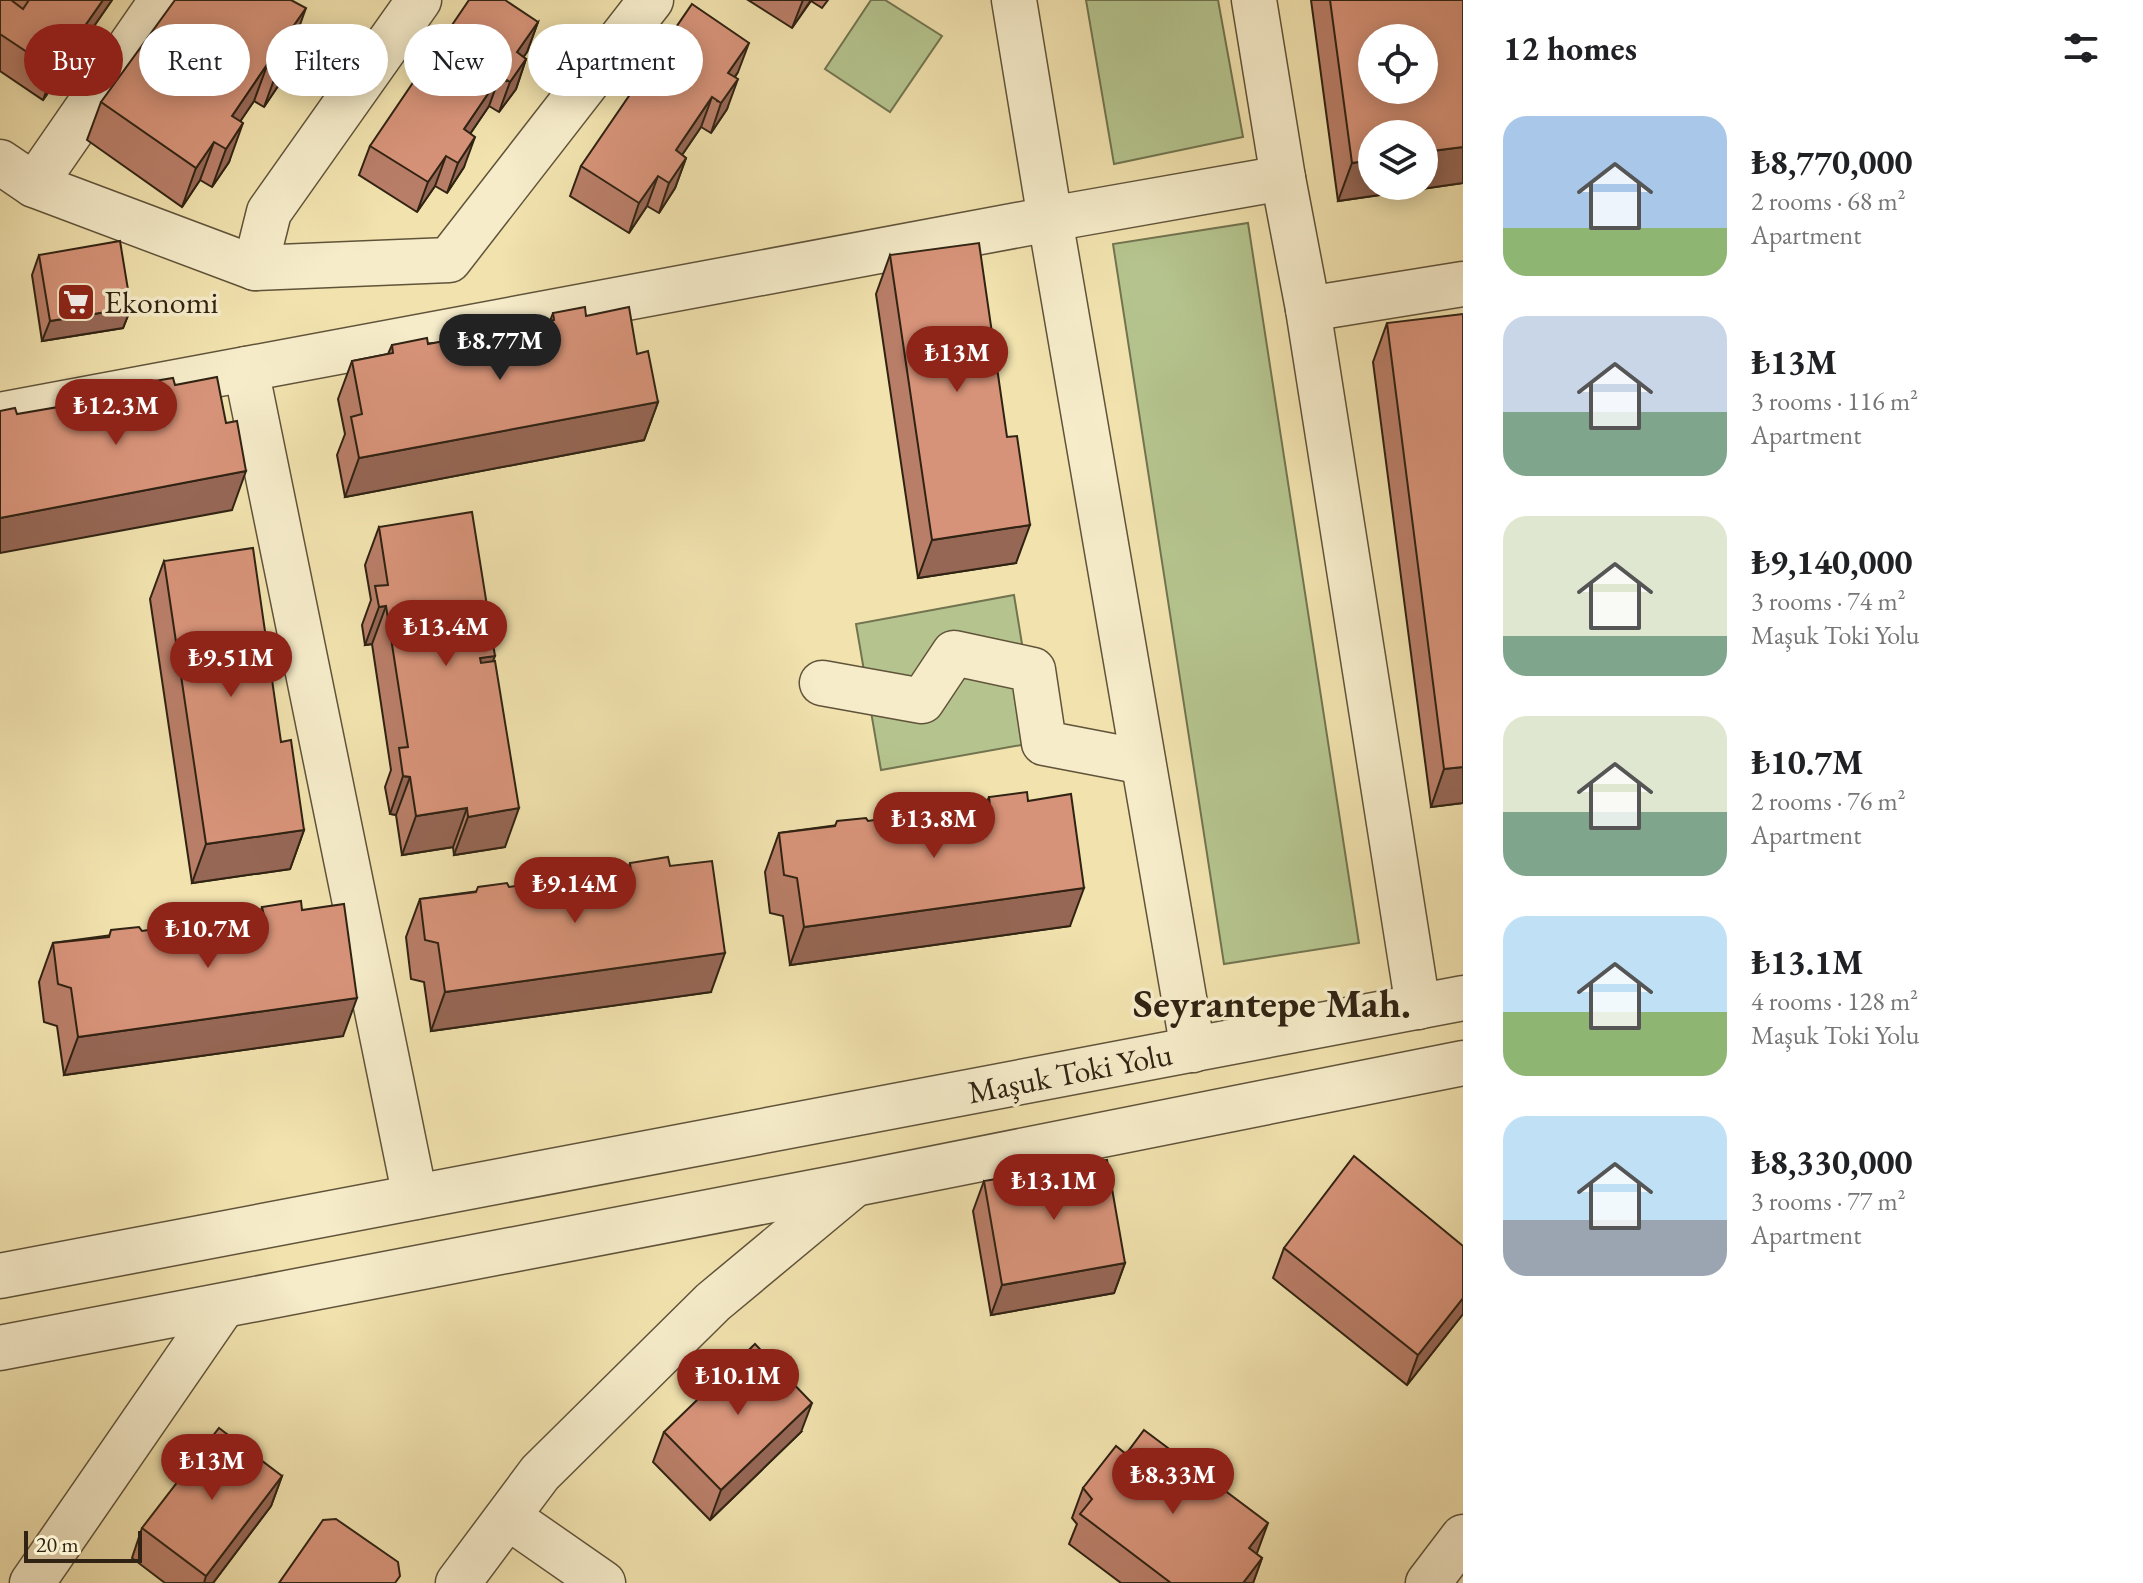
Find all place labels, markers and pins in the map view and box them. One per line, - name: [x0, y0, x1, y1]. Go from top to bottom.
- supermarket icon: Ekonomi: [55, 281, 97, 323]
- place label: Ekonomi: [104, 281, 219, 323]
- pin: ₺8.77M: [435, 314, 565, 382]
- pin: ₺13M: [910, 326, 1004, 394]
- pin: ₺12.3M: [51, 379, 181, 447]
- pin: ₺13.4M: [381, 600, 511, 668]
- pin: ₺9.51M: [166, 631, 296, 699]
- pin: ₺13.8M: [869, 792, 999, 860]
- pin: ₺9.14M: [510, 857, 640, 925]
- pin: ₺10.7M: [143, 902, 273, 970]
- pin: ₺13.1M: [989, 1154, 1119, 1222]
- pin: ₺10.1M: [673, 1349, 803, 1417]
- pin: ₺13M: [165, 1434, 259, 1502]
- pin: ₺8.33M: [1108, 1448, 1238, 1516]

